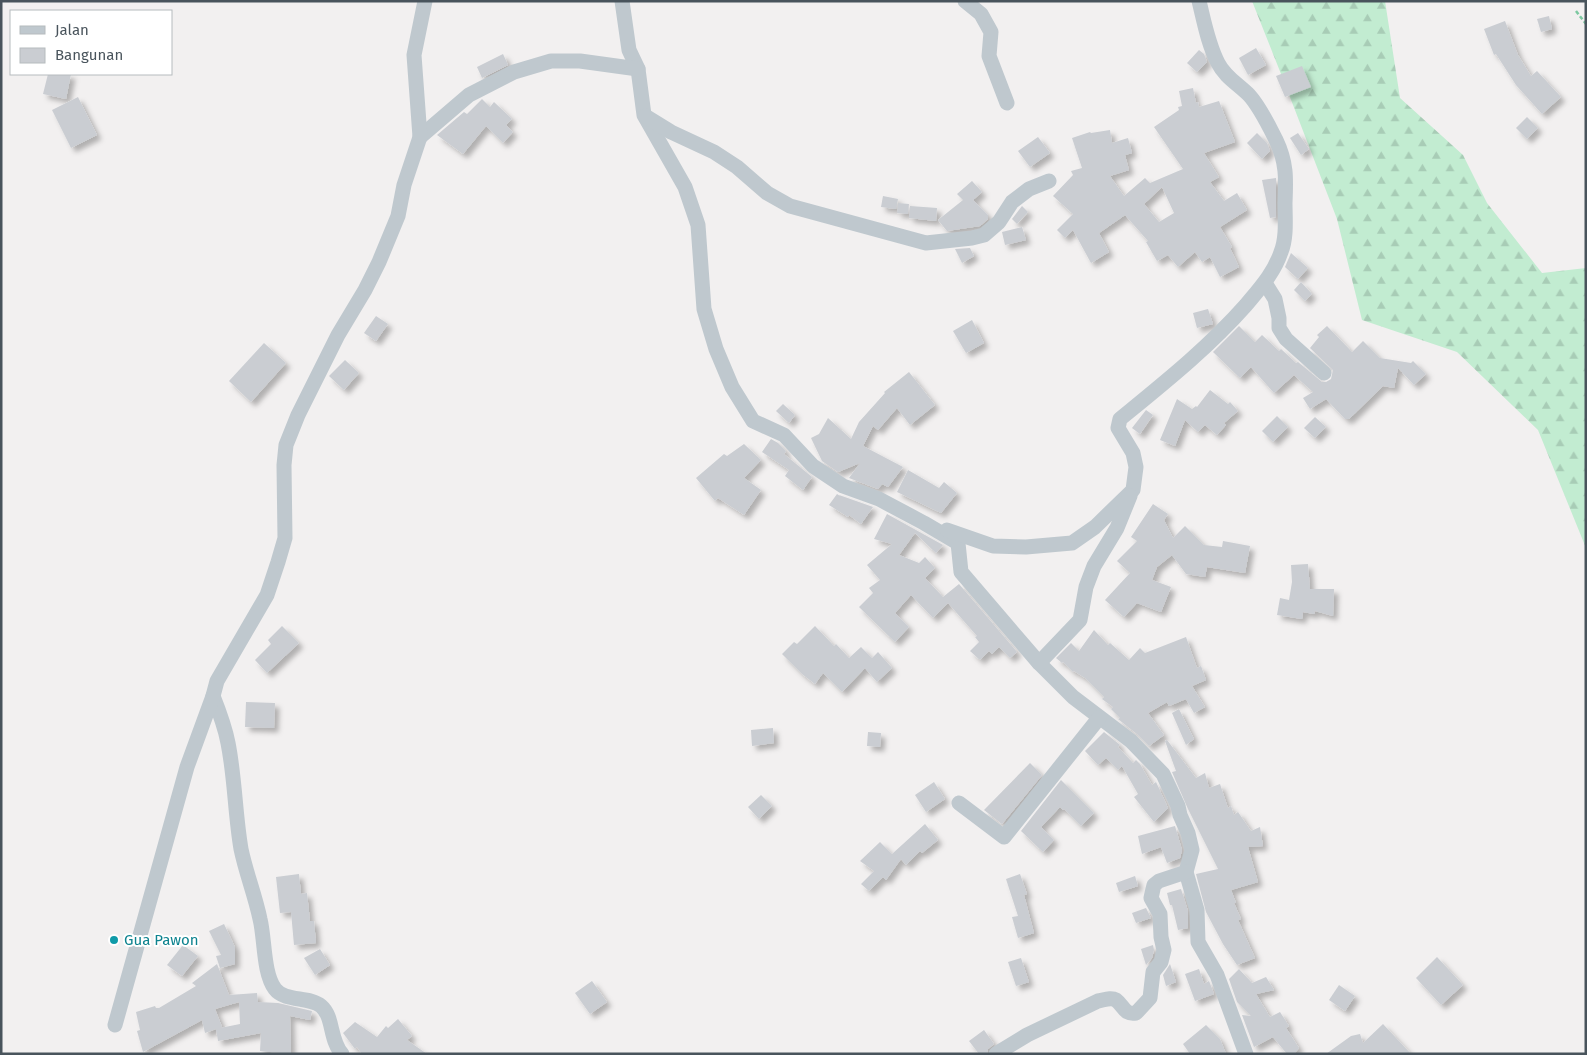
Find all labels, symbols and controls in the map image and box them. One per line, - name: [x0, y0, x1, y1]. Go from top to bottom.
- legend: [10, 10, 172, 75]
- text: Jalan: [55, 21, 89, 39]
- text: Bangunan: [55, 46, 123, 64]
- place label: Gua Pawon: [124, 931, 199, 949]
- marker: Gua Pawon: [108, 934, 120, 946]

